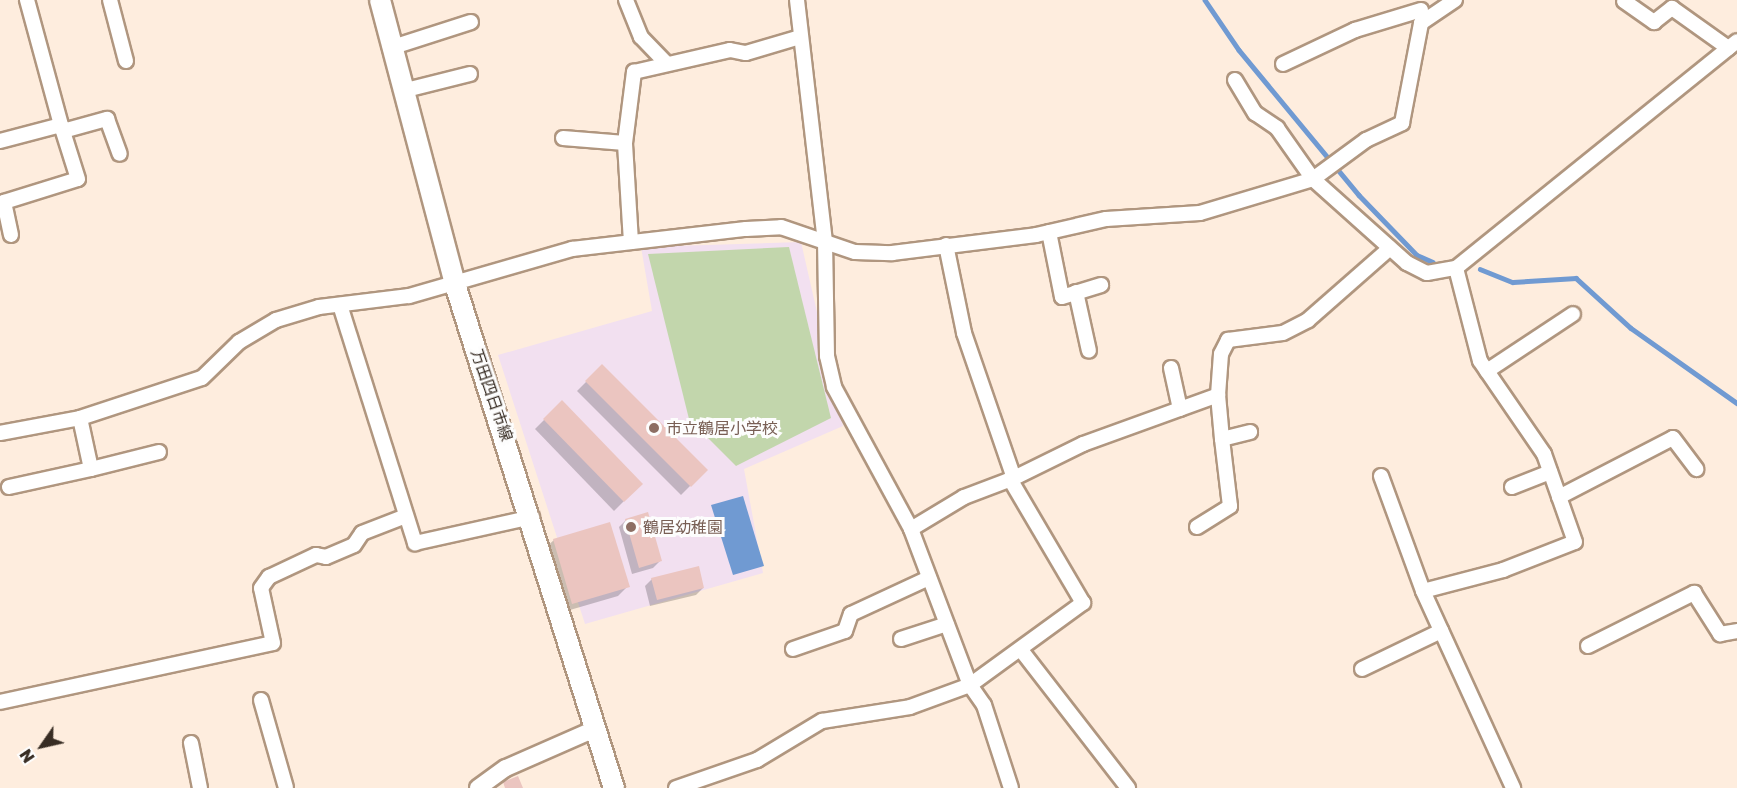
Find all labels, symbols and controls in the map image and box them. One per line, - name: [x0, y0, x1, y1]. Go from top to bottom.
- street label: 万田四日市線: [467, 346, 517, 444]
- place label: 市立鶴居小学校: [666, 418, 778, 438]
- marker: 市立鶴居小学校: [647, 421, 661, 435]
- place label: 鶴居幼稚園: [643, 517, 723, 537]
- marker: 鶴居幼稚園: [624, 520, 638, 534]
- north arrow: [12, 716, 72, 776]
- text: N: [15, 745, 39, 767]

